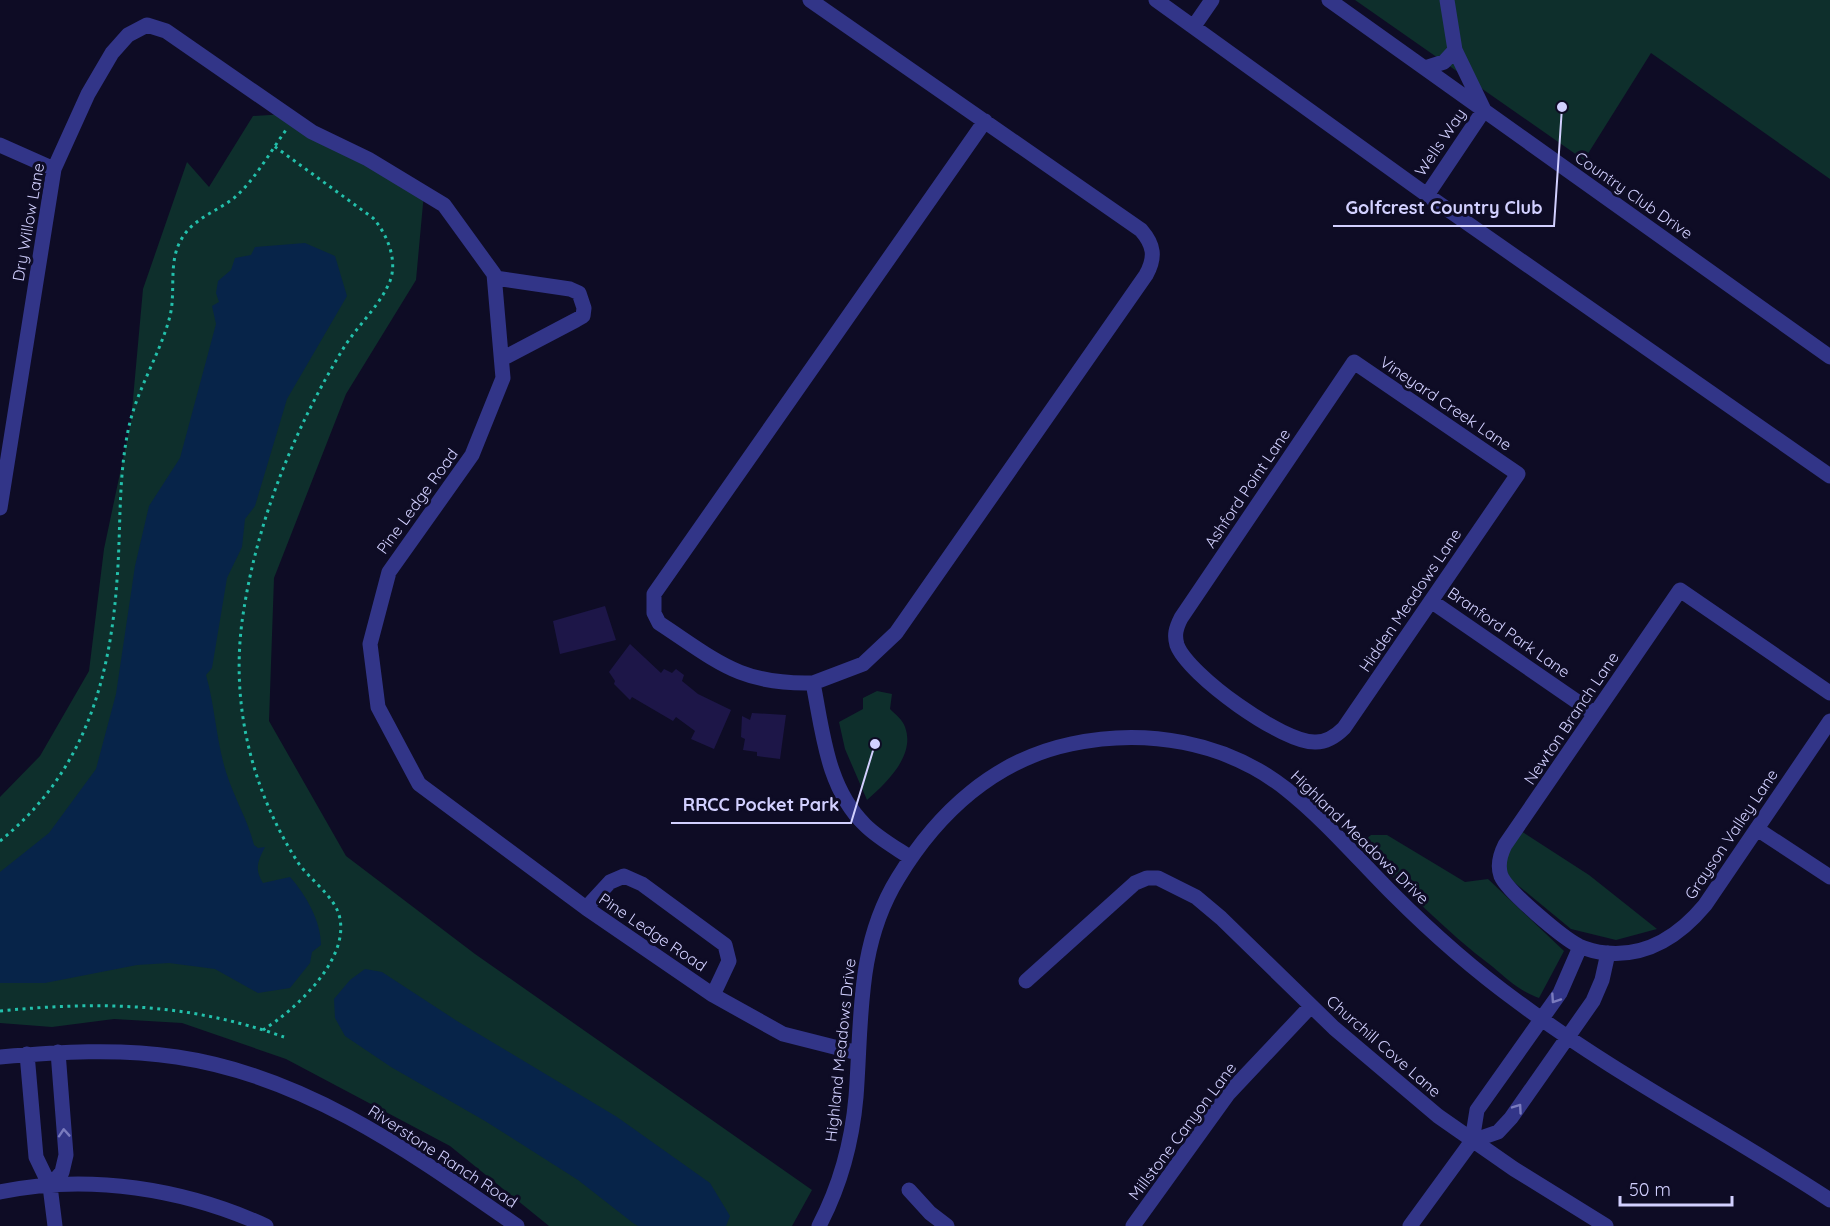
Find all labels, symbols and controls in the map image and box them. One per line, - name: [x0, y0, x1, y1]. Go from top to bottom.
- street label: Wells Way: [1410, 104, 1470, 180]
- street label: Country Club Drive: [1571, 147, 1697, 243]
- street label: Dry Willow Lane: [8, 161, 48, 283]
- callout: Golfcrest Country Club: [1333, 190, 1554, 226]
- text: Golfcrest Country Club: [1346, 196, 1542, 219]
- street label: Vineyard Creek Lane: [1376, 351, 1516, 455]
- street label: Ashford Point Lane: [1200, 425, 1294, 551]
- street label: Pine Ledge Road: [372, 444, 462, 558]
- street label: Hidden Meadows Lane: [1355, 524, 1465, 676]
- street label: Branford Park Lane: [1444, 582, 1574, 682]
- street label: Newton Branch Lane: [1519, 648, 1623, 788]
- street label: Grayson Valley Lane: [1680, 765, 1782, 903]
- street label: Highland Meadows Drive: [1287, 766, 1433, 908]
- callout: RRCC Pocket Park: [671, 787, 851, 823]
- text: RRCC Pocket Park: [683, 793, 839, 816]
- street label: Pine Ledge Road: [595, 889, 711, 975]
- street label: Highland Meadows Drive: [820, 957, 860, 1143]
- street label: Churchill Cove Lane: [1323, 991, 1445, 1101]
- one-way arrow: [1551, 993, 1562, 1004]
- street label: Millstone Canyon Lane: [1124, 1058, 1240, 1204]
- street label: Riverstone Ranch Road: [365, 1100, 521, 1212]
- one-way arrow: [1511, 1104, 1522, 1115]
- one-way arrow: [58, 1128, 71, 1137]
- scale bar: [1620, 1169, 1732, 1207]
- text: 50 m: [1629, 1178, 1671, 1201]

